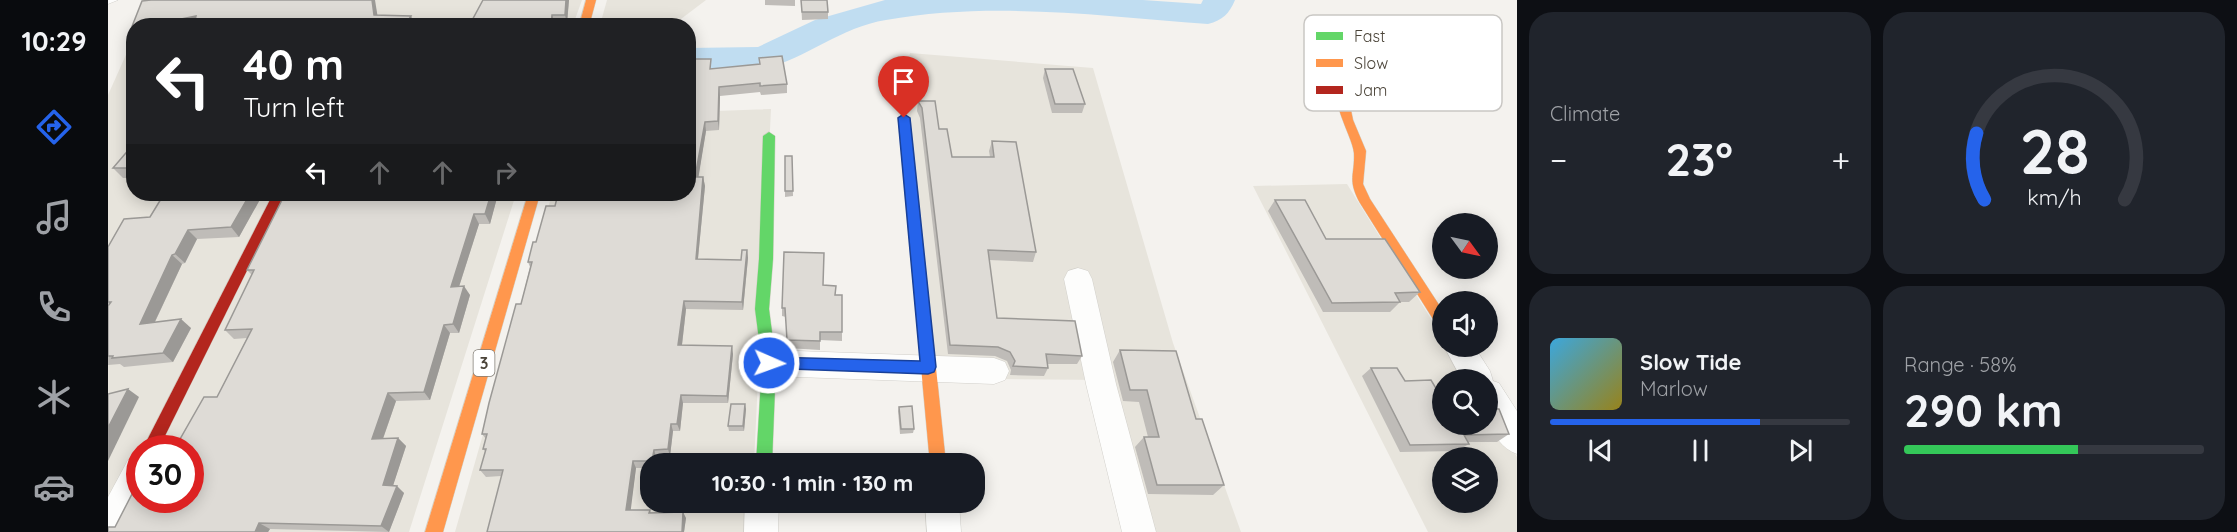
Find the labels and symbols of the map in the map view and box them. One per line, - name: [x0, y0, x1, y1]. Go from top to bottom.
- legend: [1304, 15, 1502, 111]
- text: Fast: [1354, 26, 1385, 46]
- text: Slow: [1354, 53, 1388, 73]
- pin: [878, 56, 929, 118]
- text: Jam: [1354, 80, 1387, 100]
- north arrow: [1432, 213, 1498, 279]
- position arrow: [737, 331, 801, 395]
- road number: 3: [474, 350, 494, 376]
- speed limit sign: 30: [126, 435, 204, 513]

